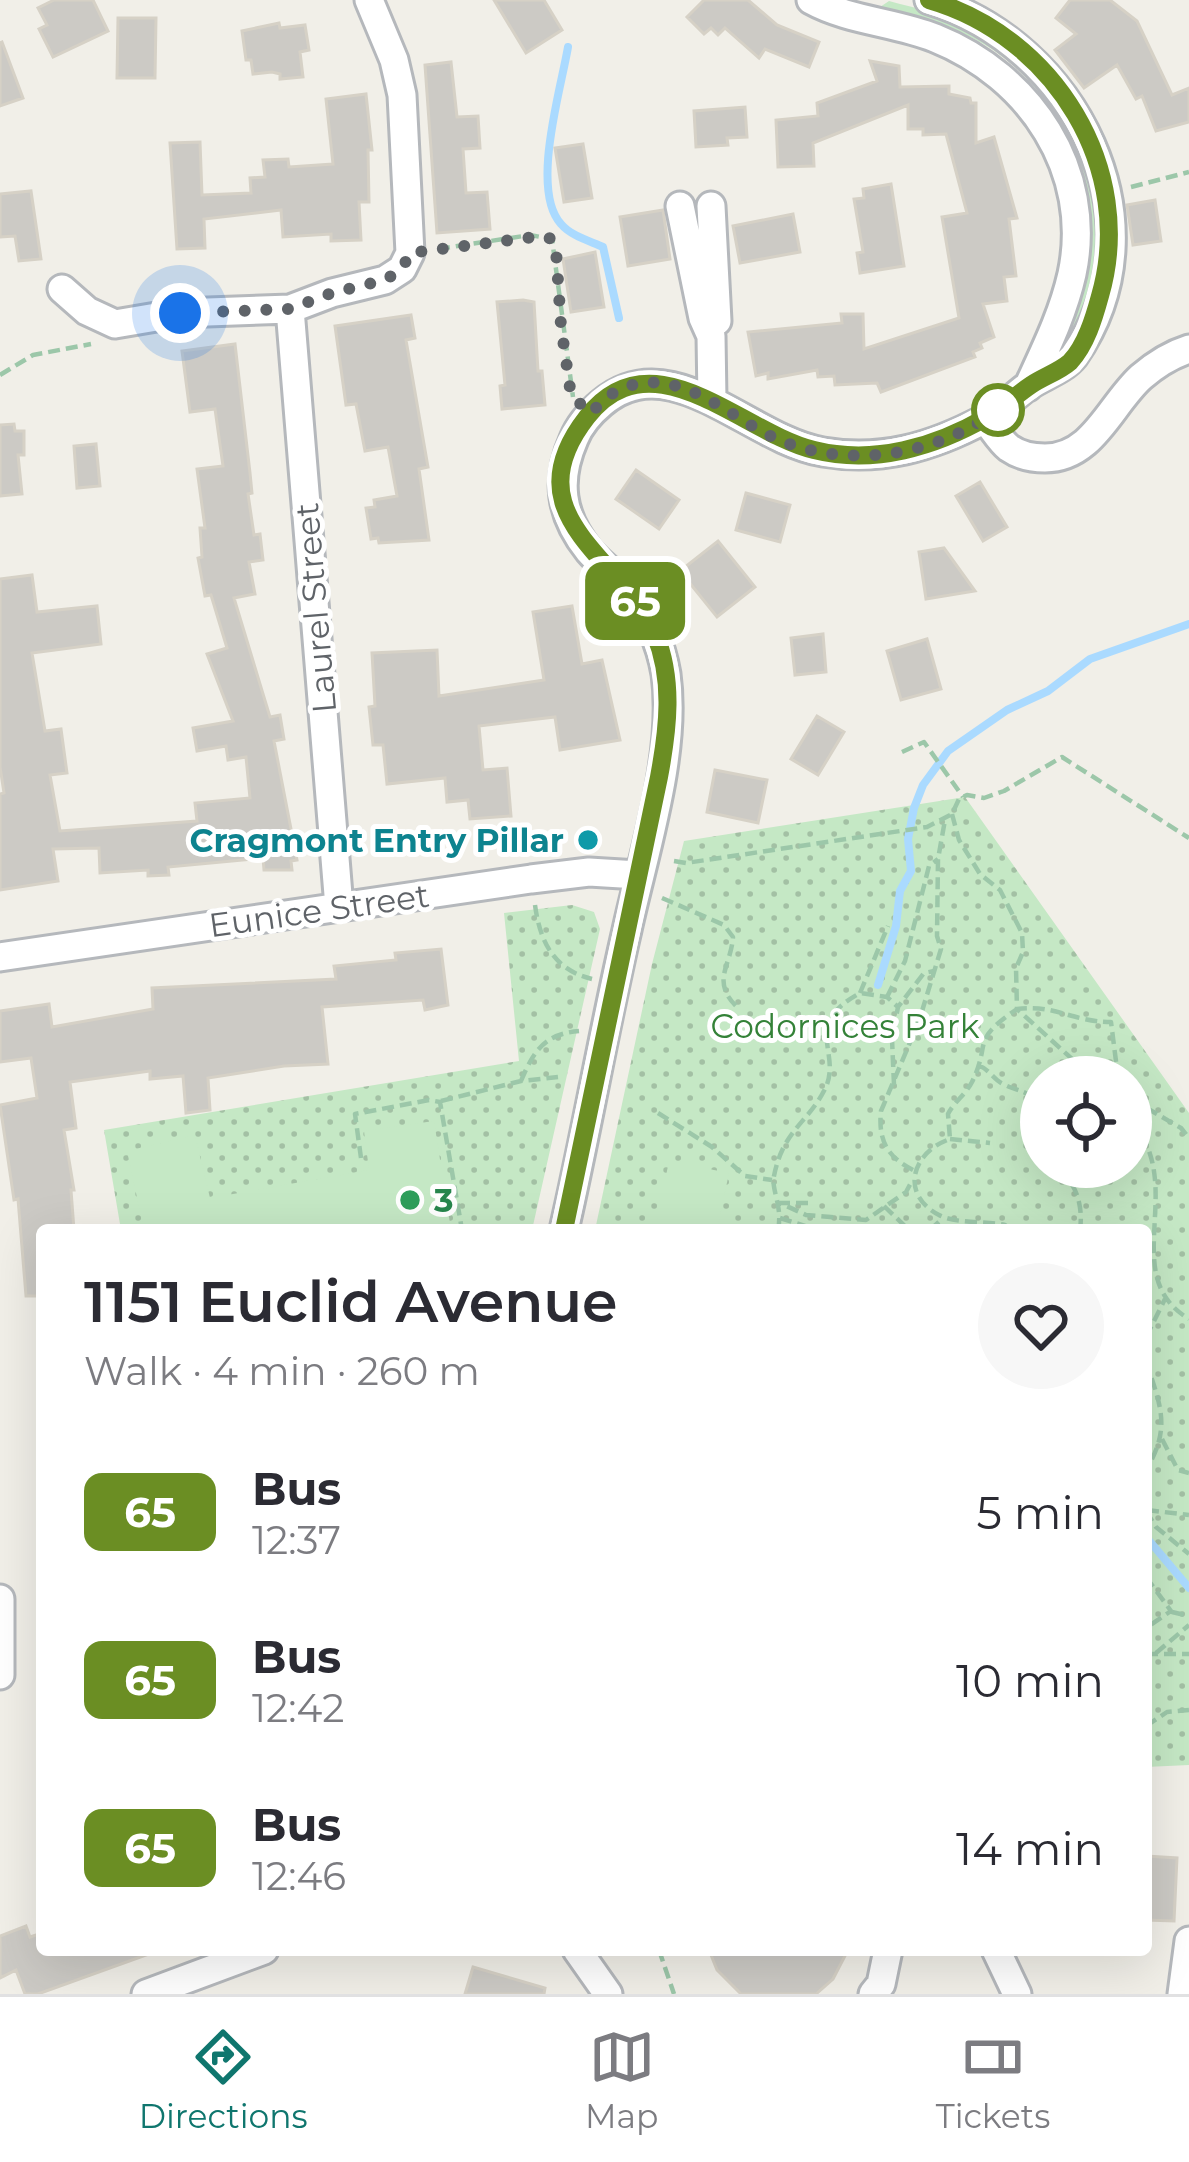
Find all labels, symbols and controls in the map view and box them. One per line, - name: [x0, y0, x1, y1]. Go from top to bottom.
- your location: [150, 283, 210, 343]
- unlabelled marker: [973, 385, 1023, 435]
- street label: Laurel Street: [286, 501, 344, 715]
- line badge: 65: [581, 562, 689, 640]
- text: 65: [609, 575, 661, 627]
- place label: Cragmont Entry Pillar: [190, 820, 564, 860]
- marker: Cragmont Entry Pillar: [575, 827, 601, 853]
- street label: Eunice Street: [206, 875, 432, 945]
- park label: Codornices Park: [711, 1006, 980, 1046]
- map controls: [1020, 1056, 1152, 1188]
- button: locate: [1020, 1056, 1152, 1188]
- place label: 3: [433, 1180, 454, 1220]
- marker: 3: [397, 1187, 423, 1213]
- button: heart: [978, 1263, 1104, 1389]
- text: 1151 Euclid Avenue: [84, 1267, 618, 1336]
- text: Walk · 4 min · 260 m: [84, 1347, 480, 1395]
- text: Bus: [252, 1461, 341, 1516]
- text: 5 min: [976, 1485, 1104, 1540]
- text: 65: [124, 1486, 176, 1538]
- text: 12:37: [252, 1516, 341, 1564]
- text: Bus: [252, 1629, 341, 1684]
- text: 10 min: [956, 1653, 1104, 1708]
- text: 65: [124, 1654, 176, 1706]
- text: 12:42: [252, 1684, 344, 1732]
- text: Bus: [252, 1797, 341, 1852]
- text: 14 min: [956, 1821, 1104, 1876]
- text: 65: [124, 1822, 176, 1874]
- text: 12:46: [252, 1852, 346, 1900]
- tab: Directions: [139, 2024, 308, 2136]
- tab: Map: [585, 2024, 658, 2136]
- tab: Tickets: [936, 2024, 1050, 2136]

